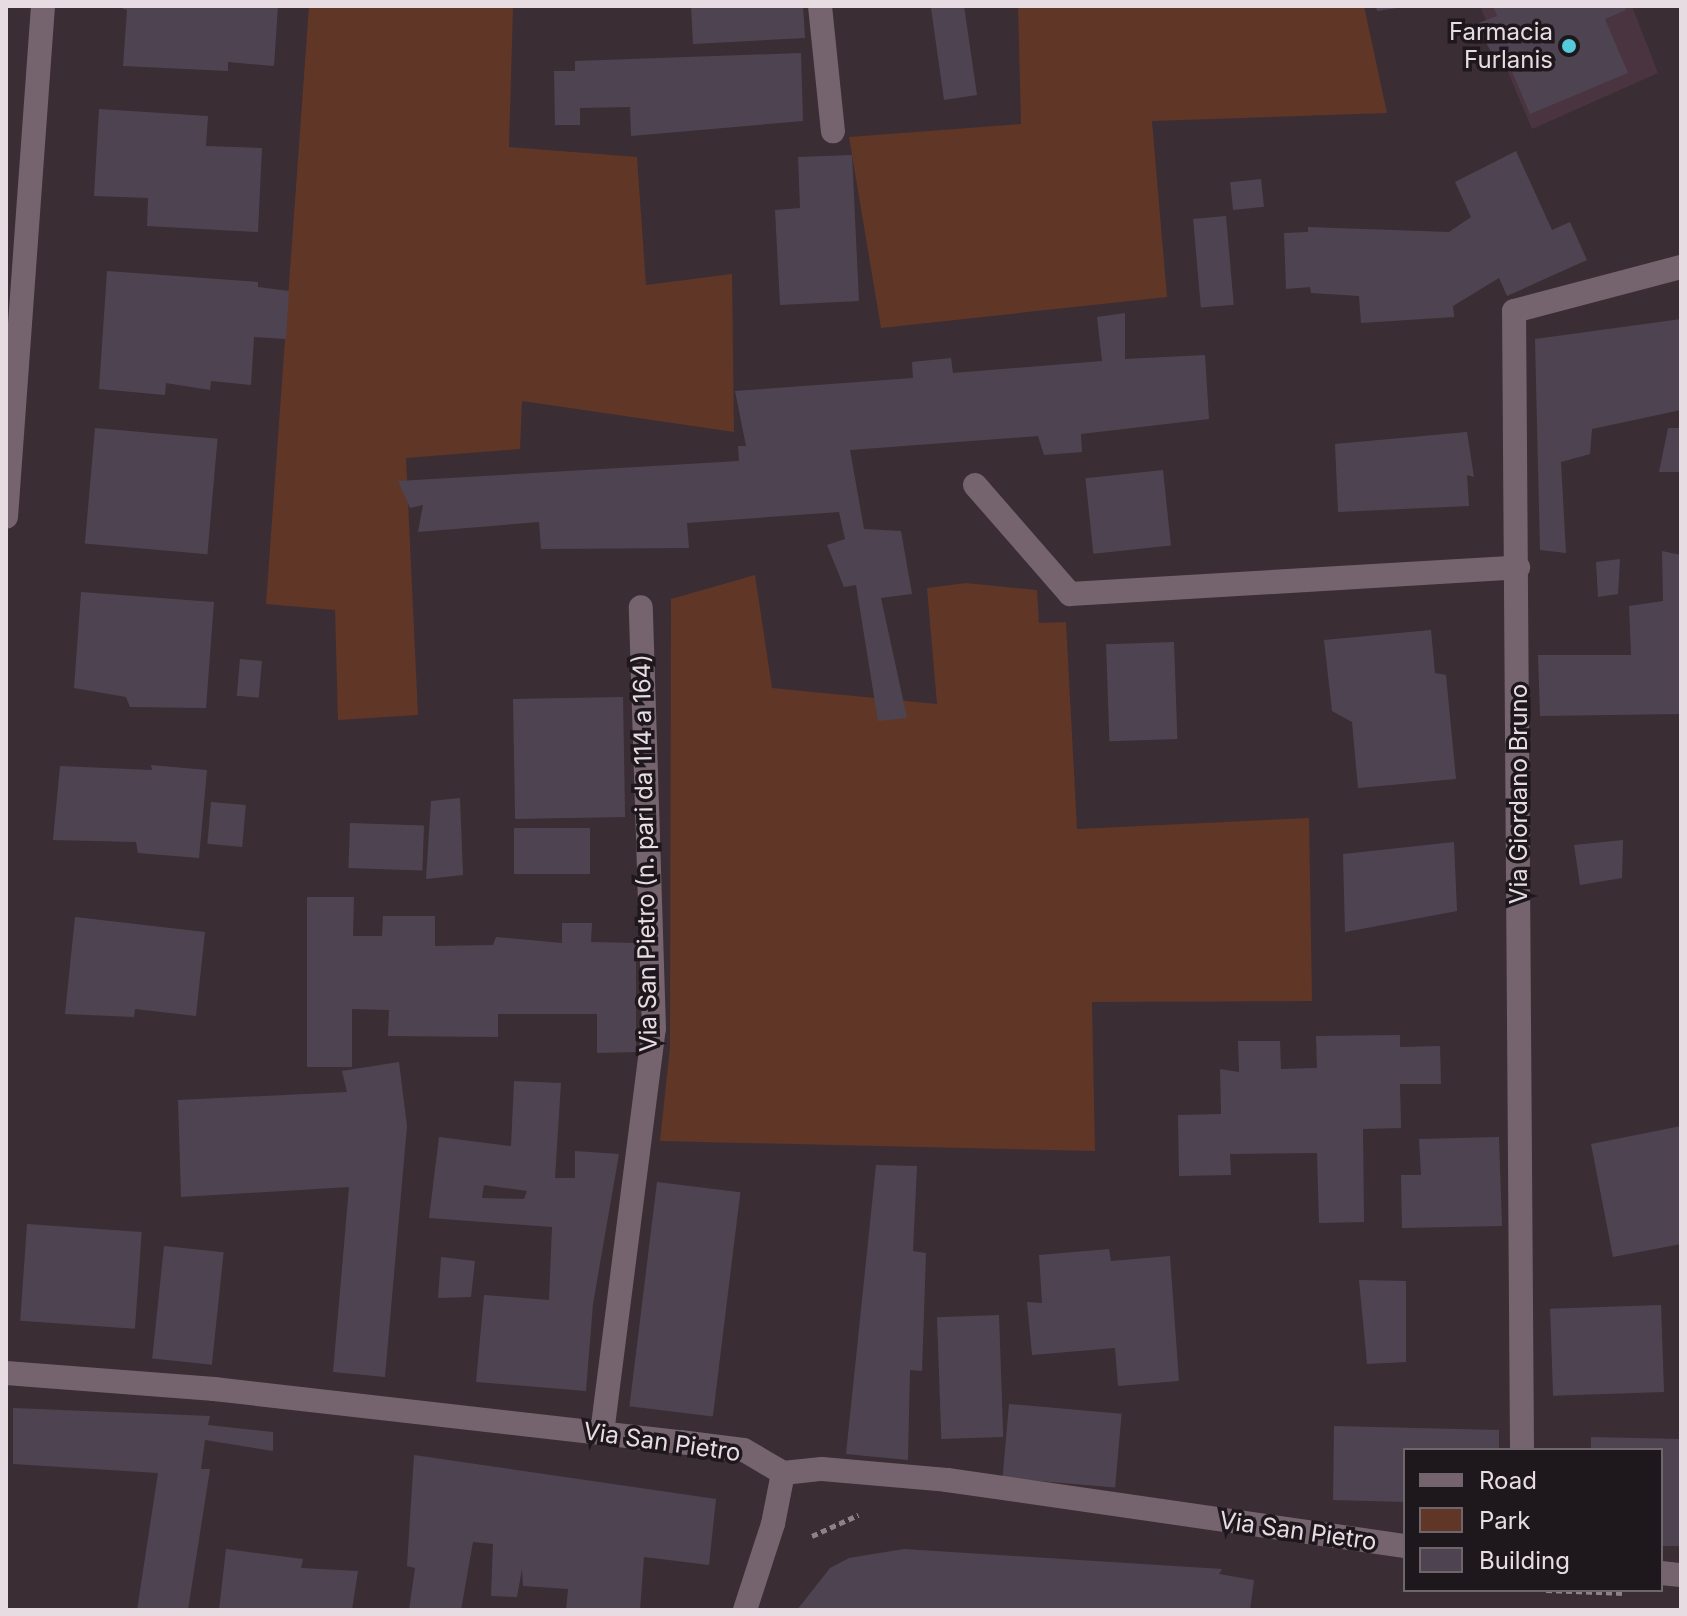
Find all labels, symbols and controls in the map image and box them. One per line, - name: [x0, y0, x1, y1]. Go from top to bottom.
- place label: Farmacia Furlanis: [1449, 18, 1553, 74]
- marker: Farmacia Furlanis: [1560, 37, 1578, 55]
- street label: Via San Pietro (n. pari da 114 a 164): [627, 654, 663, 1052]
- street label: Via Giordano Bruno: [1505, 684, 1533, 904]
- street label: Via San Pietro: [582, 1417, 742, 1467]
- legend: [1403, 1448, 1663, 1592]
- text: Road: [1479, 1466, 1537, 1495]
- street label: Via San Pietro: [1218, 1506, 1378, 1556]
- text: Park: [1479, 1506, 1530, 1535]
- text: Building: [1479, 1546, 1570, 1575]

